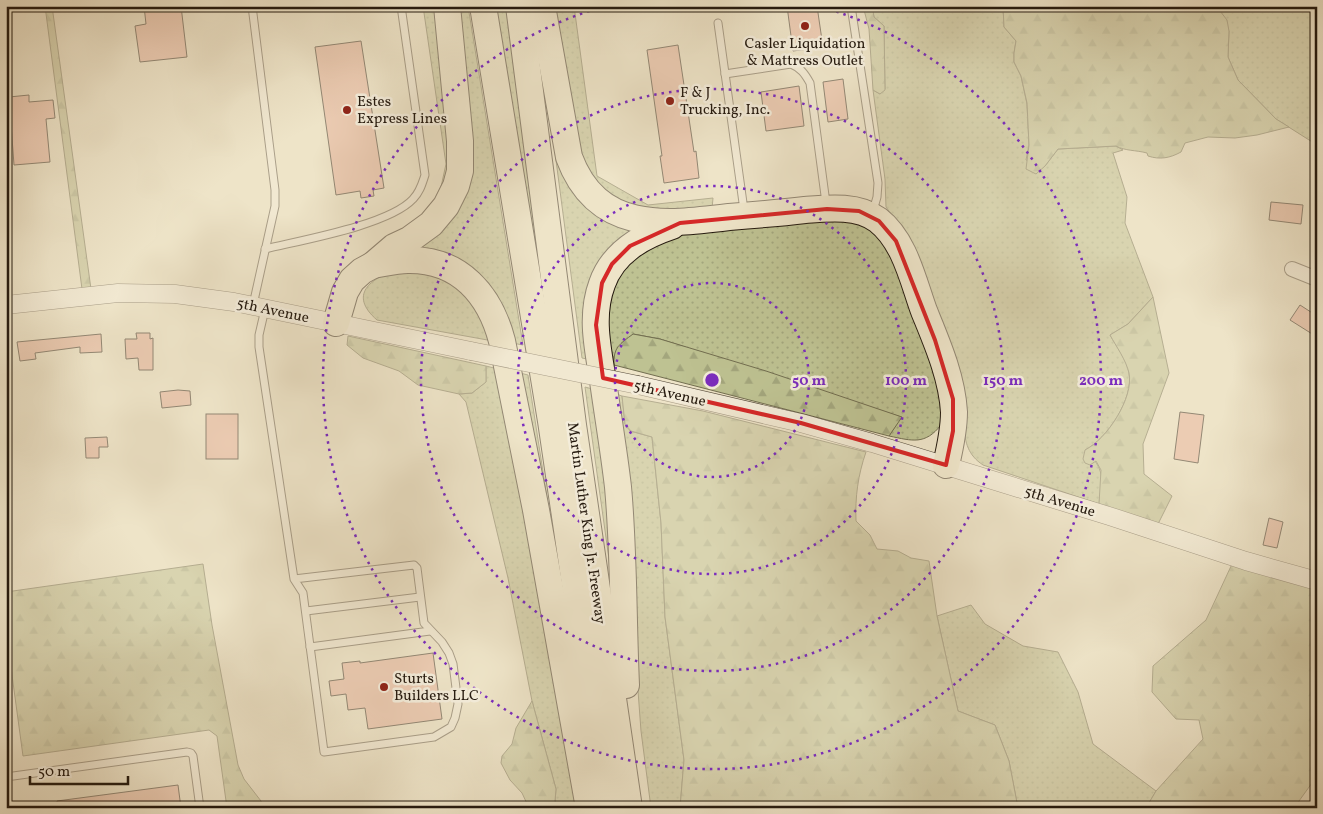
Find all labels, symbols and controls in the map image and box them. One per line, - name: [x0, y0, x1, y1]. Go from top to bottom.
- marker: Casler Liquidation & Mattress Outlet: [799, 20, 811, 32]
- place label: Casler Liquidation & Mattress Outlet: [744, 34, 866, 72]
- place label: F & J Trucking, Inc.: [680, 83, 770, 121]
- place label: Estes Express Lines: [357, 92, 447, 130]
- marker: F & J Trucking, Inc.: [664, 95, 676, 107]
- marker: Estes Express Lines: [341, 104, 353, 116]
- street label: 5th Avenue: [235, 294, 311, 329]
- centre of rings: [703, 371, 721, 389]
- text: 50 m: [792, 371, 826, 392]
- text: 100 m: [885, 371, 928, 392]
- text: 150 m: [983, 371, 1023, 392]
- text: 200 m: [1079, 371, 1123, 392]
- street label: 5th Avenue: [631, 376, 708, 413]
- street label: Martin Luther King Jr. Freeway: [561, 421, 610, 625]
- street label: 5th Avenue: [1021, 482, 1098, 523]
- place label: Sturts Builders LLC: [394, 669, 479, 707]
- marker: Sturts Builders LLC: [378, 681, 390, 693]
- scale bar: [30, 754, 128, 786]
- text: 50 m: [38, 762, 70, 783]

